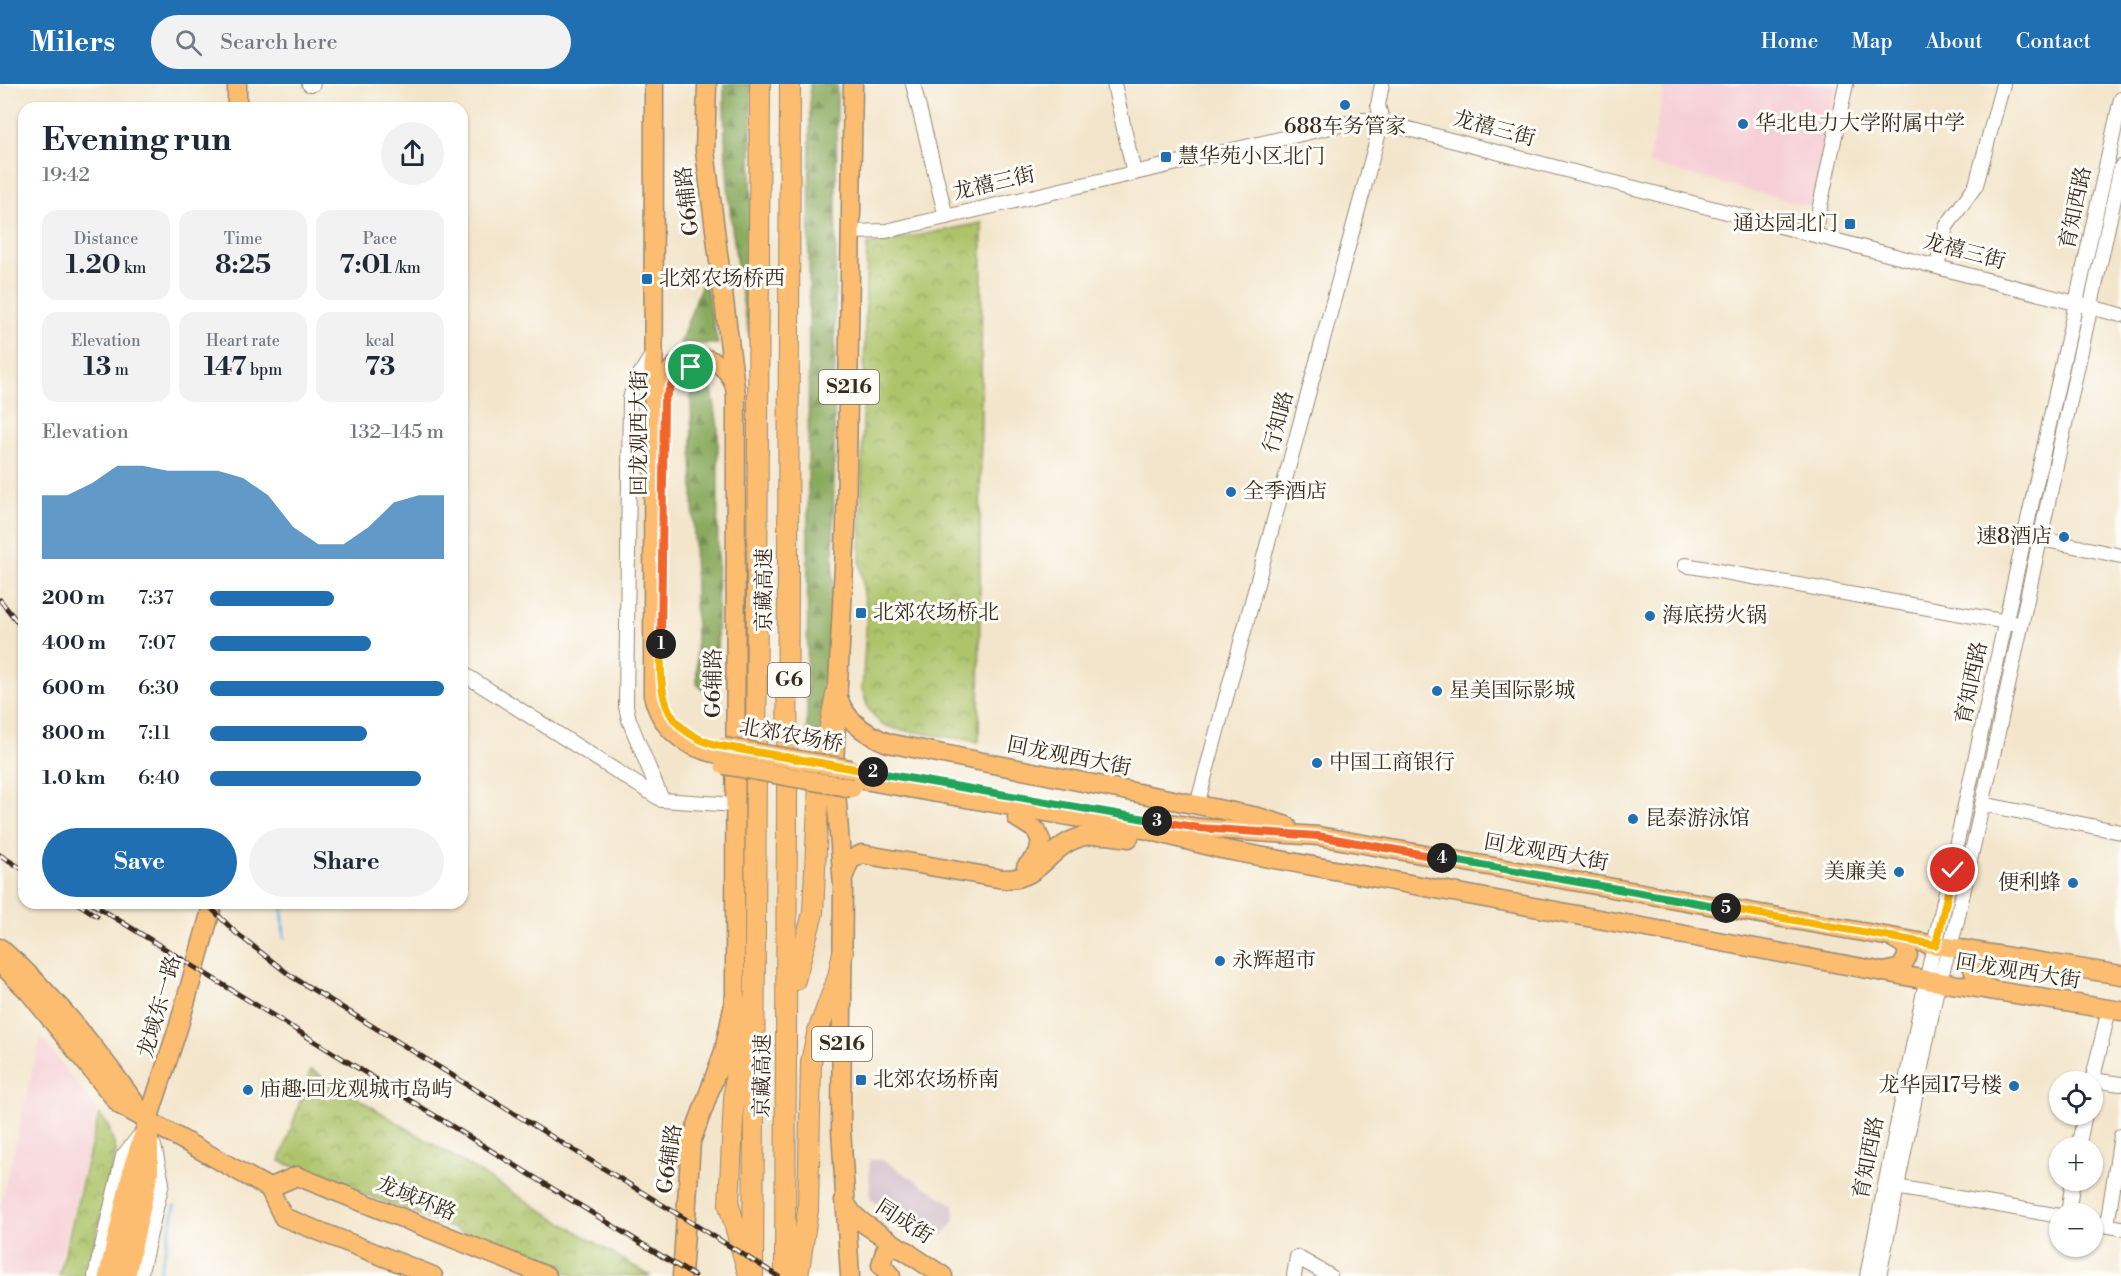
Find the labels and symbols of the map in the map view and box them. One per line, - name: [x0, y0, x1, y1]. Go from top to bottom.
- marker: 688车务管家: [1338, 98, 1352, 112]
- street label: 龙禧三街: [1450, 106, 1538, 152]
- place label: 华北电力大学附属中学: [1755, 111, 1965, 137]
- place label: 688车务管家: [1284, 114, 1406, 140]
- marker: 华北电力大学附属中学: [1736, 117, 1750, 131]
- place label: 慧华苑小区北门: [1178, 144, 1325, 170]
- marker: 慧华苑小区北门: [1159, 150, 1173, 164]
- street label: 龙禧三街: [950, 162, 1038, 206]
- street label: 育知西路: [2055, 164, 2097, 252]
- street label: G6辅路: [671, 165, 705, 237]
- place label: 通达园北门: [1733, 211, 1838, 237]
- marker: 通达园北门: [1843, 217, 1857, 231]
- street label: 龙禧三街: [1920, 229, 2008, 275]
- place label: 北郊农场桥西: [659, 266, 785, 292]
- marker: 北郊农场桥西: [640, 272, 654, 286]
- pin: [665, 341, 716, 392]
- street label: 回龙观西大街: [627, 370, 653, 496]
- road number: S216: [819, 370, 879, 404]
- street label: 行知路: [1258, 388, 1300, 456]
- place label: 全季酒店: [1243, 479, 1327, 505]
- marker: 全季酒店: [1224, 485, 1238, 499]
- place label: 速8酒店: [1976, 524, 2052, 550]
- marker: 速8酒店: [2057, 530, 2071, 544]
- street label: 京藏高速: [752, 548, 778, 632]
- place label: 北郊农场桥北: [873, 600, 999, 626]
- place label: 海底捞火锅: [1662, 603, 1767, 629]
- marker: 北郊农场桥北: [854, 606, 868, 620]
- marker: 海底捞火锅: [1643, 609, 1657, 623]
- pin: 1: [646, 629, 676, 659]
- street label: 育知西路: [1951, 639, 1993, 727]
- street label: G6辅路: [701, 648, 727, 718]
- road number: G6: [768, 663, 810, 697]
- place label: 星美国际影城: [1449, 678, 1575, 704]
- marker: 星美国际影城: [1430, 684, 1444, 698]
- street label: 北郊农场桥: [737, 714, 845, 758]
- street label: 回龙观西大街: [1005, 732, 1133, 782]
- place label: 中国工商银行: [1329, 750, 1455, 776]
- marker: 中国工商银行: [1310, 756, 1324, 770]
- pin: 2: [858, 757, 888, 787]
- pin: 3: [1142, 806, 1172, 836]
- place label: 昆泰游泳馆: [1645, 806, 1750, 832]
- marker: 昆泰游泳馆: [1626, 812, 1640, 826]
- street label: 回龙观西大街: [1482, 829, 1610, 877]
- pin: 4: [1427, 843, 1457, 873]
- pin: [1927, 844, 1978, 895]
- place label: 美廉美: [1824, 859, 1887, 885]
- marker: 美廉美: [1892, 865, 1906, 879]
- place label: 便利蜂: [1998, 870, 2061, 896]
- marker: 便利蜂: [2066, 876, 2080, 890]
- pin: 5: [1711, 893, 1741, 923]
- place label: 永辉超市: [1232, 948, 1316, 974]
- street label: 回龙观西大街: [1954, 949, 2082, 995]
- street label: 龙域东一路: [133, 953, 187, 1061]
- marker: 永辉超市: [1213, 954, 1227, 968]
- road number: S216: [812, 1027, 872, 1061]
- street label: 京藏高速: [749, 1034, 777, 1118]
- place label: 北郊农场桥南: [873, 1067, 999, 1093]
- marker: 北郊农场桥南: [854, 1073, 868, 1087]
- place label: 龙华园17号楼: [1878, 1073, 2002, 1099]
- place label: 庙趣·回龙观城市岛屿: [260, 1077, 453, 1103]
- marker: 龙华园17号楼: [2007, 1079, 2021, 1093]
- marker: 庙趣·回龙观城市岛屿: [241, 1083, 255, 1097]
- street label: 育知西路: [1848, 1114, 1890, 1202]
- street label: G6辅路: [652, 1122, 688, 1196]
- street label: 龙域环路: [372, 1171, 460, 1227]
- street label: 同成街: [871, 1194, 937, 1250]

